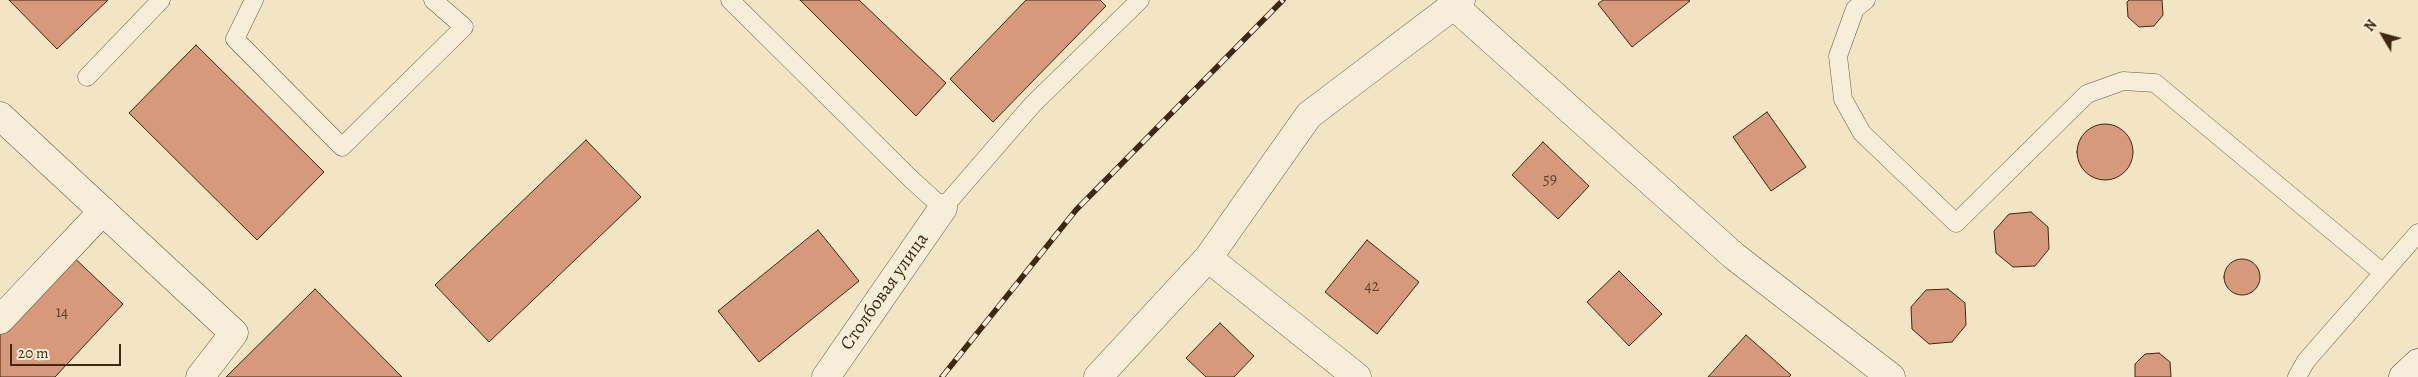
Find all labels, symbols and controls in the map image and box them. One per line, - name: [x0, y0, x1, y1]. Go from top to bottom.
- north arrow: [2358, 10, 2408, 60]
- text: N: [2360, 16, 2381, 35]
- house number: 59: [1543, 170, 1557, 190]
- street label: Столбовая улица: [836, 229, 934, 355]
- house number: 42: [1365, 277, 1379, 297]
- house number: 14: [56, 303, 68, 323]
- scale bar: [12, 334, 124, 366]
- text: 20 m: [18, 343, 49, 363]

